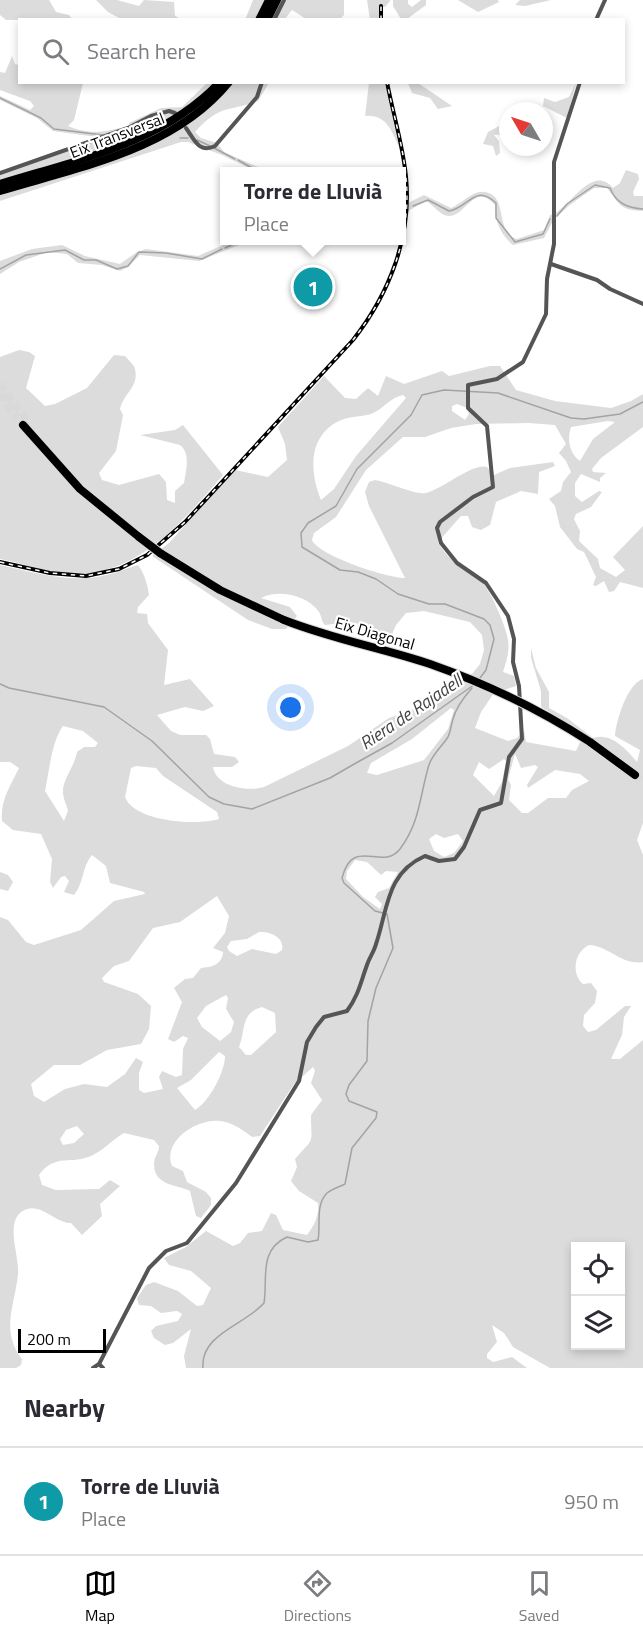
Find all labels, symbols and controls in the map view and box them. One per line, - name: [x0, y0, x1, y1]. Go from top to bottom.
- search box: [18, 18, 625, 84]
- text: Search here: [87, 34, 196, 68]
- icon: search: [39, 35, 72, 68]
- north arrow: [499, 102, 553, 156]
- street label: Eix Transversal: [66, 106, 168, 164]
- popup: [220, 167, 406, 245]
- text: Torre de Lluvià: [244, 174, 382, 208]
- text: Place: [244, 208, 289, 239]
- pin: 1: [294, 264, 332, 310]
- street label: Eix Diagonal: [332, 610, 418, 656]
- water label: Riera de Rajadell: [354, 666, 469, 756]
- your location: [276, 693, 305, 722]
- map controls: [571, 1242, 625, 1350]
- button: locate: [571, 1242, 625, 1296]
- button: layers: [571, 1296, 625, 1350]
- scale bar: [18, 1326, 106, 1354]
- text: 200 m: [27, 1327, 71, 1351]
- text: Nearby: [24, 1388, 105, 1427]
- text: Torre de Lluvià: [81, 1469, 220, 1503]
- text: 1: [38, 1486, 49, 1517]
- text: 950 m: [564, 1486, 619, 1517]
- text: Place: [81, 1503, 126, 1534]
- tab: Map: [84, 1567, 117, 1627]
- tab: Directions: [284, 1567, 352, 1627]
- tab: Saved: [519, 1567, 559, 1627]

